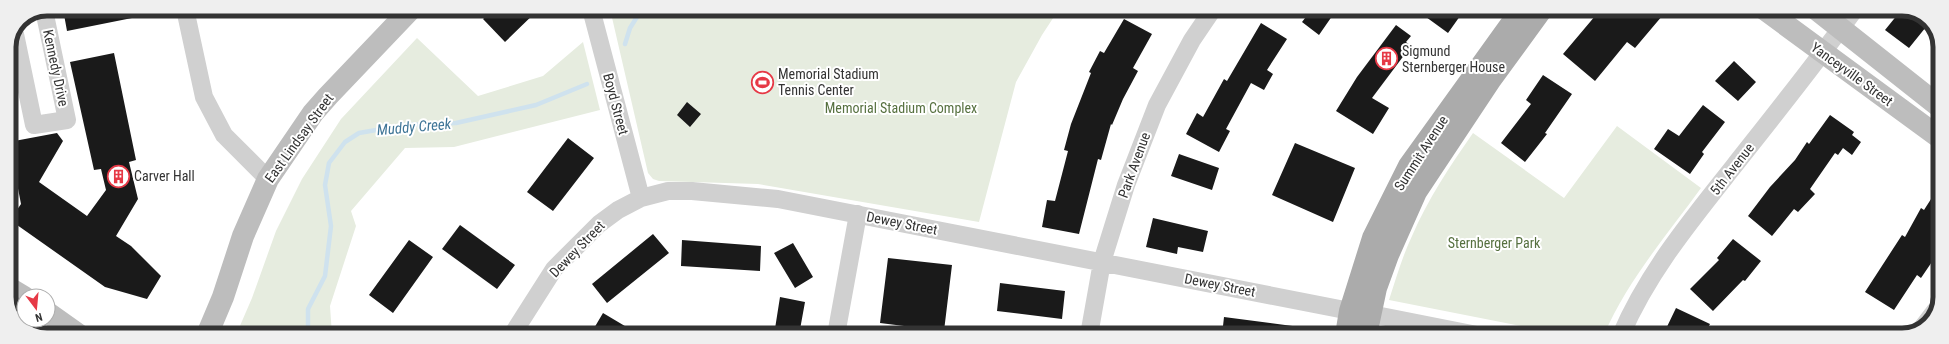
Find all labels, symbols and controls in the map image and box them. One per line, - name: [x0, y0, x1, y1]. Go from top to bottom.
- street label: Kennedy Drive: [40, 28, 72, 108]
- street label: Yanceyville Street: [1808, 39, 1896, 109]
- place label: Sigmund Sternberger House: [1402, 43, 1505, 75]
- building icon: Sigmund Sternberger House: [1373, 46, 1399, 72]
- place label: Memorial Stadium Tennis Center: [778, 66, 879, 98]
- sports icon: Memorial Stadium Tennis Center: [749, 69, 775, 95]
- street label: Boyd Street: [600, 71, 632, 137]
- street label: East Lindsay Street: [261, 90, 337, 186]
- park label: Memorial Stadium Complex: [825, 100, 977, 116]
- street label: Summit Avenue: [1391, 112, 1451, 193]
- water label: Muddy Creek: [376, 115, 452, 139]
- street label: Park Avenue: [1115, 130, 1153, 200]
- street label: 5th Avenue: [1707, 140, 1757, 198]
- building icon: Carver Hall: [105, 163, 131, 189]
- place label: Carver Hall: [134, 168, 195, 184]
- street label: Dewey Street: [865, 208, 939, 238]
- street label: Dewey Street: [546, 218, 608, 280]
- park label: Sternberger Park: [1448, 235, 1541, 251]
- street label: Dewey Street: [1183, 270, 1257, 300]
- north arrow: [16, 288, 56, 328]
- text: N: [33, 310, 44, 324]

